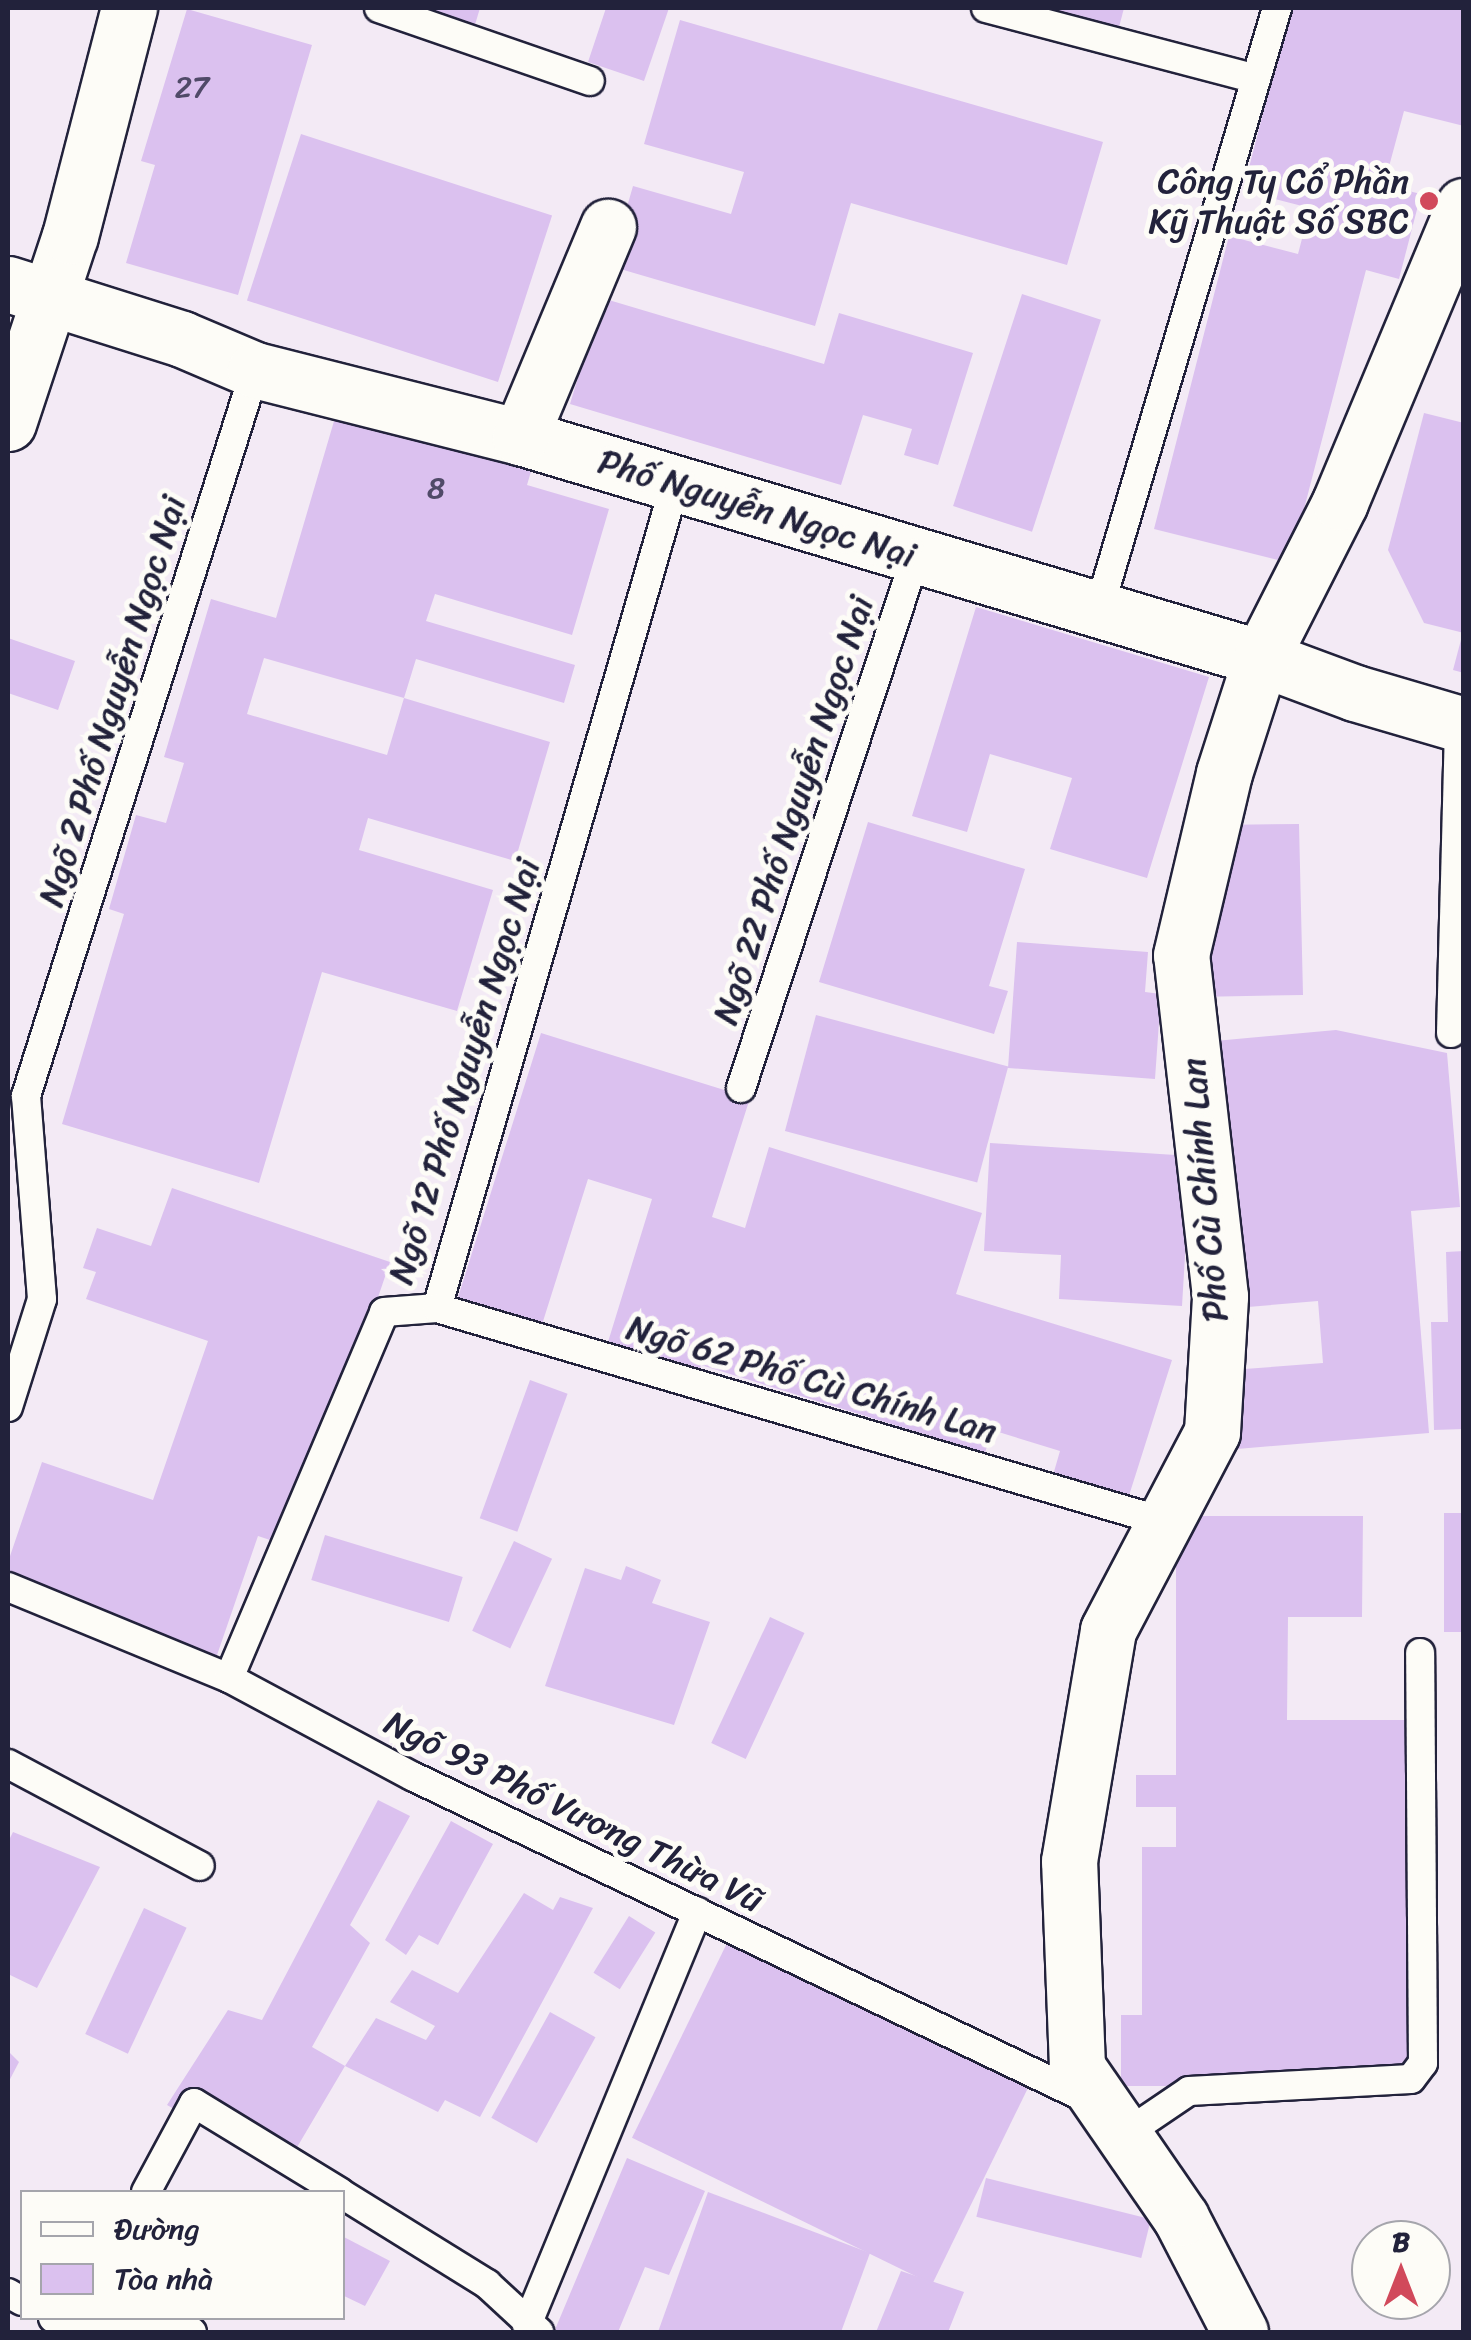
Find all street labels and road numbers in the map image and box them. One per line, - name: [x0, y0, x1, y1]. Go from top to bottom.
- street label: Phố Nguyễn Ngọc Nại: [594, 440, 920, 576]
- street label: Ngõ 2 Phố Nguyễn Ngọc Nại: [29, 491, 195, 911]
- street label: Ngõ 22 Phố Nguyễn Ngọc Nại: [704, 591, 882, 1029]
- street label: Ngõ 12 Phố Nguyễn Ngọc Nại: [379, 853, 549, 1289]
- street label: Phố Cù Chính Lan: [1172, 1056, 1236, 1324]
- street label: Ngõ 62 Phố Cù Chính Lan: [622, 1306, 1002, 1452]
- street label: Ngõ 93 Phố Vương Thừa Vũ: [378, 1701, 770, 1921]

